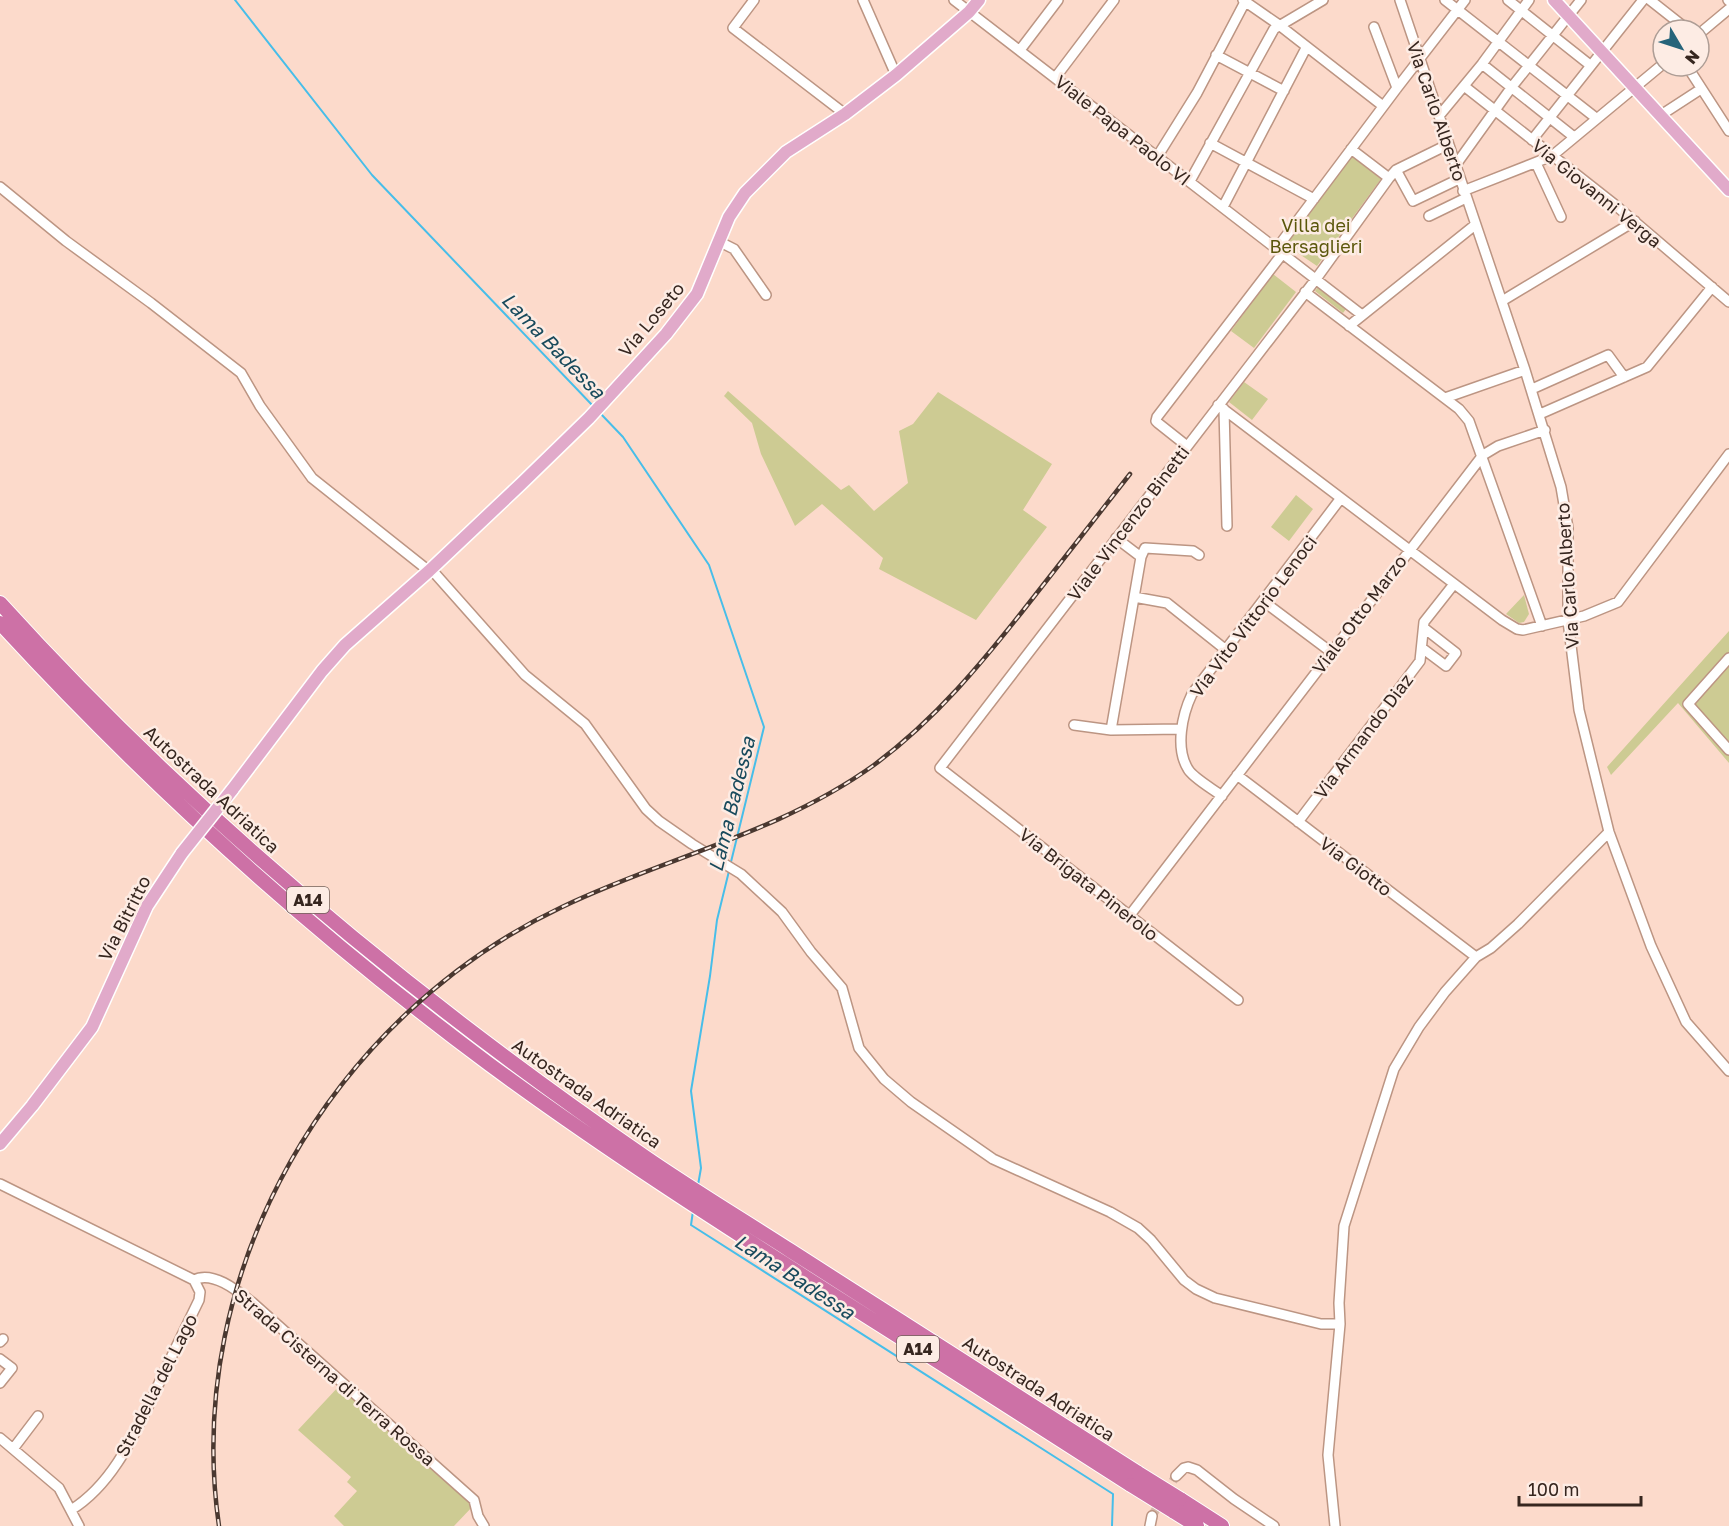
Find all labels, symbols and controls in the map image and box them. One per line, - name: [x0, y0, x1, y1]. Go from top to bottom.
- north arrow: [1651, 18, 1711, 78]
- street label: Via Carlo Alberto: [1403, 38, 1471, 184]
- text: N: [1681, 46, 1704, 68]
- street label: Viale Papa Paolo VI: [1051, 70, 1195, 190]
- street label: Via Giovanni Verga: [1528, 134, 1666, 252]
- park label: Villa dei Bersaglieri: [1269, 214, 1363, 257]
- street label: Via Loseto: [614, 277, 688, 361]
- water label: Lama Badessa: [497, 287, 611, 403]
- street label: Viale Vincenzo Binetti: [1062, 441, 1194, 605]
- street label: Via Carlo Alberto: [1551, 502, 1583, 650]
- street label: Via Vito Vittorio Lenoci: [1185, 531, 1321, 701]
- street label: Viale Otto Marzo: [1307, 550, 1411, 678]
- street label: Via Armando Diaz: [1309, 669, 1417, 803]
- street label: Autostrada Adriatica: [140, 721, 284, 857]
- water label: Lama Badessa: [703, 733, 760, 874]
- street label: Via Brigata Pinerolo: [1015, 823, 1163, 945]
- street label: Via Giotto: [1315, 832, 1397, 900]
- street label: Via Bitritto: [93, 872, 155, 964]
- road number: A14: [287, 887, 329, 913]
- street label: Autostrada Adriatica: [508, 1033, 666, 1153]
- water label: Lama Badessa: [731, 1228, 860, 1324]
- street label: Strada Cisterna di Terra Rossa: [230, 1284, 440, 1470]
- street label: Stradella del Lago: [110, 1310, 202, 1460]
- street label: Autostrada Adriatica: [959, 1331, 1119, 1445]
- road number: A14: [897, 1336, 939, 1362]
- scale bar: [1519, 1469, 1640, 1507]
- text: 100 m: [1528, 1478, 1579, 1500]

